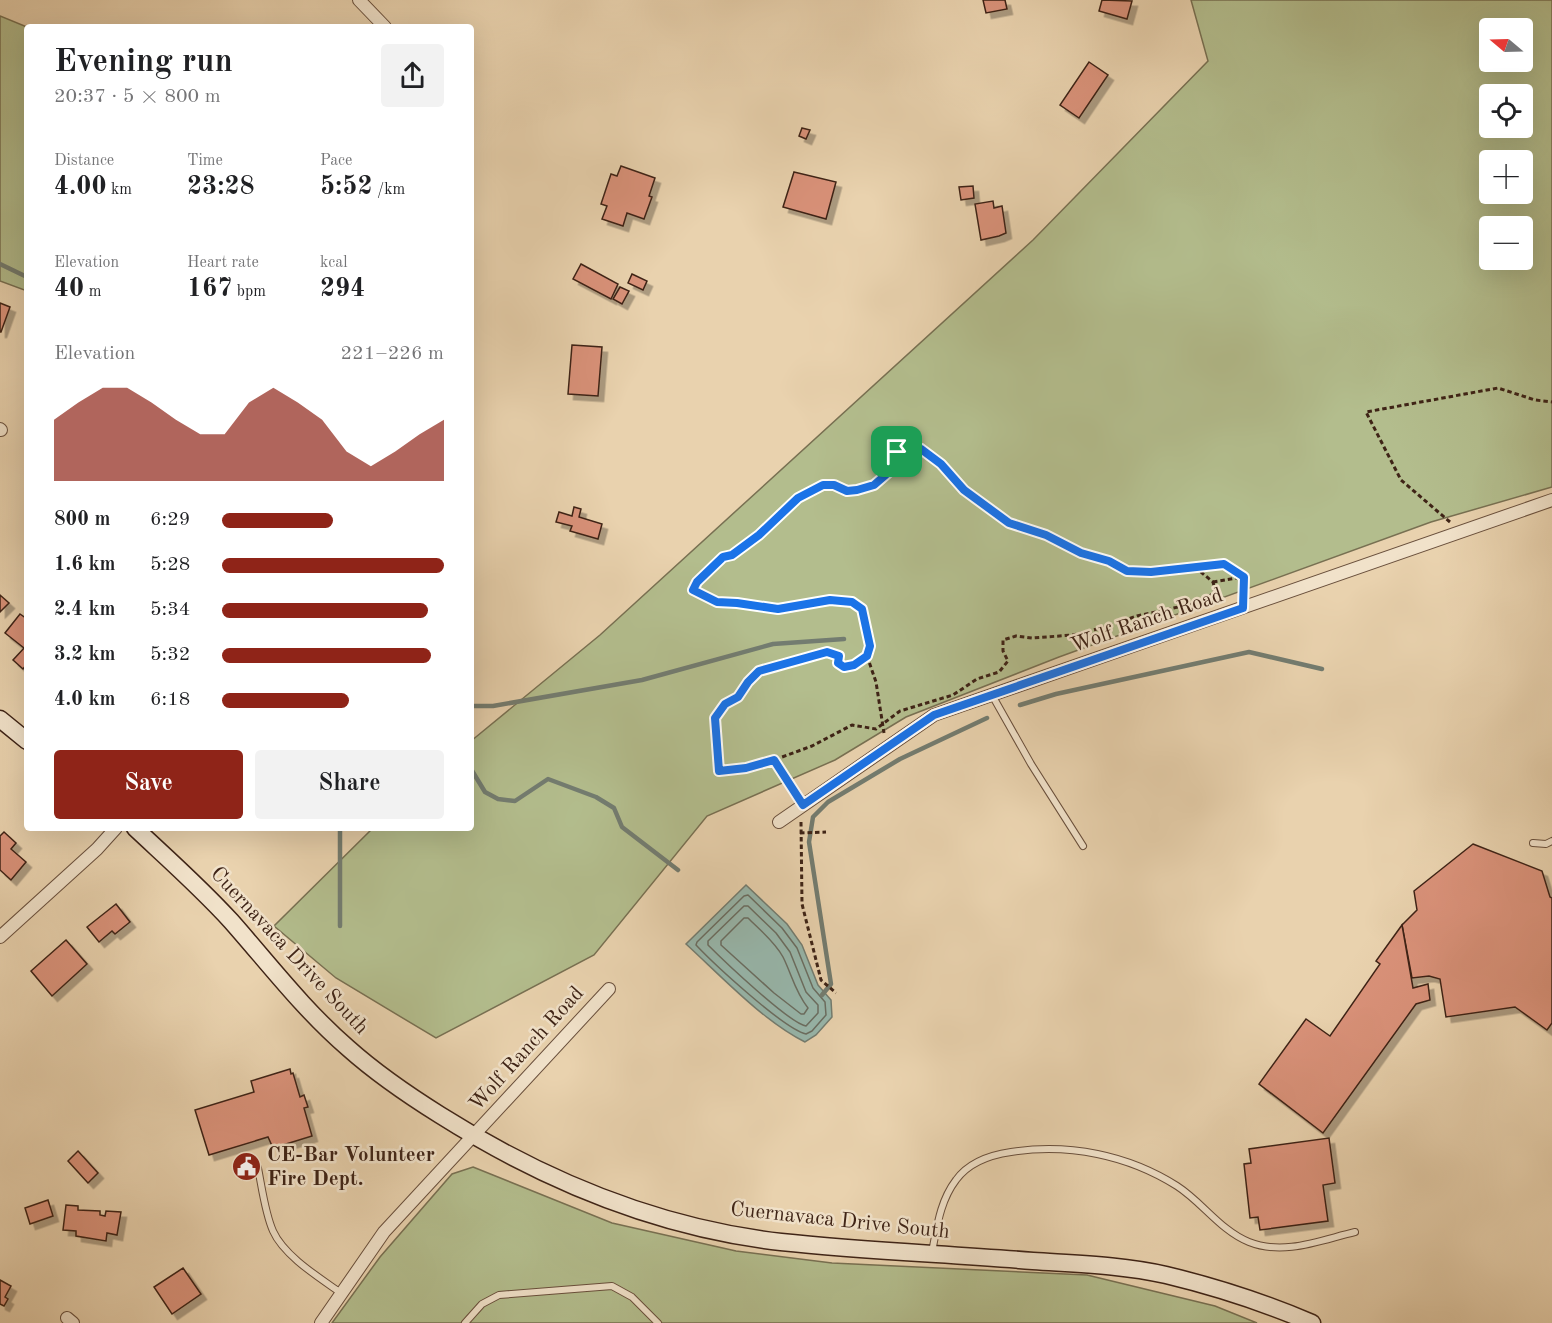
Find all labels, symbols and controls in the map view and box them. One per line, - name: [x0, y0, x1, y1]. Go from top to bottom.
- north arrow: [1479, 18, 1533, 72]
- map controls: [1479, 18, 1533, 270]
- button: share: [381, 44, 444, 107]
- text: Evening run: [54, 46, 233, 79]
- button: locate: [1479, 84, 1533, 138]
- text: 20:37 · 5 × 800 m: [54, 87, 221, 107]
- button: +: [1479, 150, 1533, 204]
- text: Distance: [54, 153, 114, 169]
- text: Time: [187, 153, 223, 169]
- text: Pace: [320, 153, 352, 169]
- text: 4.00: [54, 174, 107, 200]
- text: 23:28: [187, 174, 255, 200]
- text: 5:52: [320, 174, 373, 200]
- text: km: [107, 182, 132, 198]
- text: /km: [373, 182, 405, 198]
- button: −: [1479, 216, 1533, 270]
- text: Elevation: [54, 255, 119, 271]
- text: Heart rate: [187, 255, 259, 271]
- text: kcal: [320, 255, 348, 271]
- text: 40: [54, 276, 84, 302]
- text: 167: [187, 276, 232, 302]
- text: 294: [320, 276, 365, 302]
- text: m: [84, 284, 101, 300]
- text: bpm: [232, 284, 266, 300]
- text: Elevation: [54, 344, 135, 364]
- text: 221–226 m: [341, 344, 444, 364]
- pin: [871, 426, 922, 477]
- icon: arrive: [880, 435, 913, 468]
- text: 800 m: [54, 510, 110, 530]
- text: 6:29: [150, 510, 190, 530]
- text: 1.6 km: [54, 555, 116, 575]
- text: 5:28: [150, 555, 190, 575]
- street label: Wolf Ranch Road: [1068, 585, 1226, 657]
- text: 2.4 km: [54, 600, 116, 620]
- text: 5:34: [150, 600, 190, 620]
- text: 3.2 km: [54, 645, 116, 665]
- text: 5:32: [150, 645, 190, 665]
- text: 4.0 km: [54, 690, 116, 710]
- text: 6:18: [150, 690, 190, 710]
- button: Save: [54, 750, 243, 819]
- button: Share: [255, 750, 444, 819]
- street label: Cuernavaca Drive South: [206, 863, 372, 1039]
- street label: Wolf Ranch Road: [466, 983, 588, 1115]
- place label: CE-Bar Volunteer Fire Dept.: [267, 1145, 435, 1190]
- public building icon: CE-Bar Volunteer Fire Dept.: [230, 1151, 262, 1183]
- street label: Cuernavaca Drive South: [729, 1199, 951, 1243]

